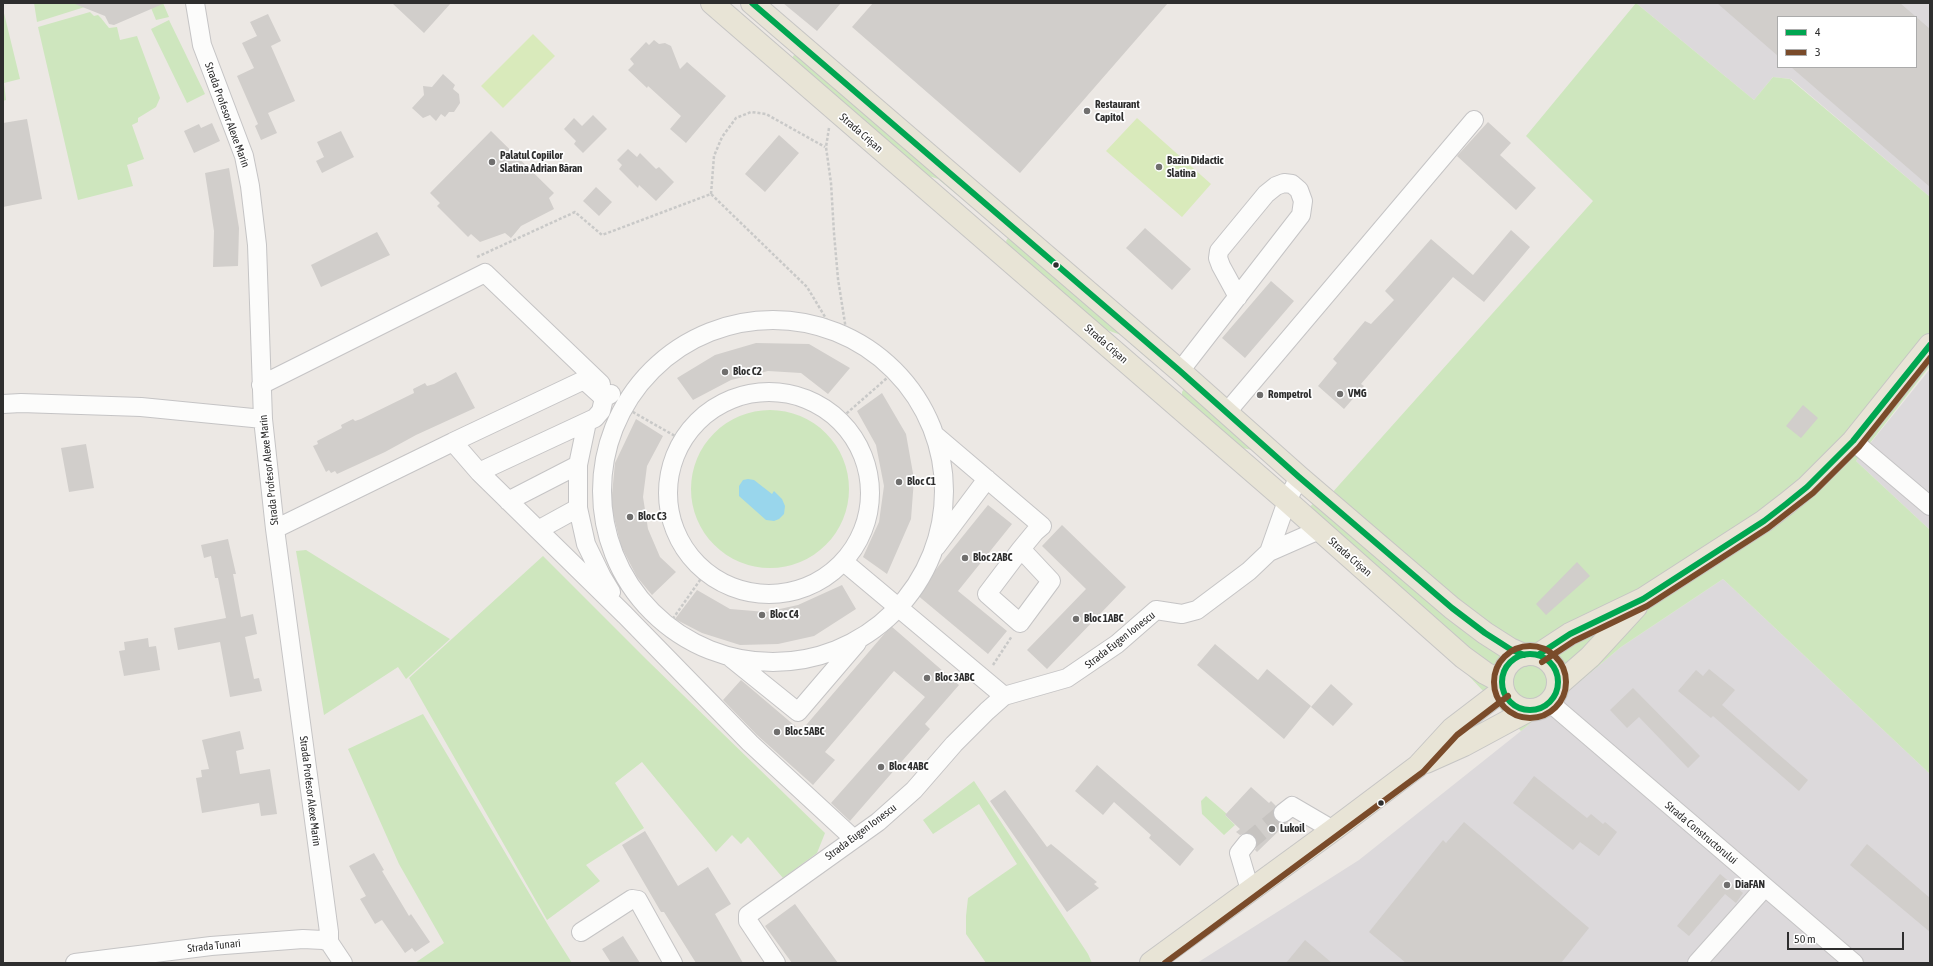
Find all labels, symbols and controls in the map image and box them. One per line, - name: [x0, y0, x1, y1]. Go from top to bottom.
- legend: [1777, 16, 1917, 68]
- text: 4: [1815, 25, 1821, 39]
- text: 3: [1815, 45, 1821, 59]
- street label: Strada Profesor Alexe Marin: [202, 61, 252, 169]
- place label: Restaurant Capitol: [1095, 98, 1140, 124]
- marker: Restaurant Capitol: [1082, 106, 1092, 116]
- street label: Strada Crișan: [837, 111, 885, 155]
- place label: Palatul Copiilor Slatina Adrian Băran: [500, 149, 582, 175]
- place label: Bazin Didactic Slatina: [1167, 154, 1224, 180]
- marker: Palatul Copiilor Slatina Adrian Băran: [487, 157, 497, 167]
- marker: Bazin Didactic Slatina: [1154, 162, 1164, 172]
- unlabelled marker: [1051, 260, 1061, 270]
- street label: Strada Crișan: [1082, 322, 1130, 366]
- place label: Bloc C2: [733, 365, 762, 379]
- marker: Bloc C2: [720, 367, 730, 377]
- place label: VMG: [1348, 387, 1367, 401]
- place label: Rompetrol: [1268, 388, 1311, 402]
- marker: VMG: [1335, 389, 1345, 399]
- marker: Rompetrol: [1255, 390, 1265, 400]
- street label: Strada Profesor Alexe Marin: [257, 414, 281, 526]
- place label: Bloc C1: [907, 475, 936, 489]
- marker: Bloc C1: [894, 477, 904, 487]
- place label: Bloc C3: [638, 510, 667, 524]
- marker: Bloc C3: [625, 512, 635, 522]
- street label: Strada Crișan: [1326, 535, 1374, 579]
- place label: Bloc 2ABC: [973, 551, 1012, 565]
- marker: Bloc 2ABC: [960, 553, 970, 563]
- place label: Bloc C4: [770, 608, 799, 622]
- street label: Strada Eugen Ionescu: [1082, 608, 1158, 672]
- marker: Bloc C4: [757, 610, 767, 620]
- place label: Bloc 1ABC: [1084, 612, 1123, 626]
- marker: Bloc 1ABC: [1071, 614, 1081, 624]
- place label: Bloc 3ABC: [935, 671, 974, 685]
- marker: Bloc 3ABC: [922, 673, 932, 683]
- place label: Bloc 5ABC: [785, 725, 824, 739]
- marker: Bloc 5ABC: [772, 727, 782, 737]
- street label: Strada Profesor Alexe Marin: [297, 735, 323, 847]
- place label: Bloc 4ABC: [889, 760, 928, 774]
- marker: Bloc 4ABC: [876, 762, 886, 772]
- unlabelled marker: [1376, 798, 1386, 808]
- street label: Strada Constructorului: [1662, 799, 1740, 867]
- street label: Strada Eugen Ionescu: [823, 801, 899, 863]
- place label: Lukoil: [1280, 822, 1305, 836]
- marker: Lukoil: [1267, 824, 1277, 834]
- place label: DiaFAN: [1735, 878, 1765, 892]
- marker: DiaFAN: [1722, 880, 1732, 890]
- scale bar: [1789, 924, 1906, 950]
- text: 50 m: [1794, 932, 1816, 946]
- street label: Strada Tunari: [187, 937, 241, 955]

